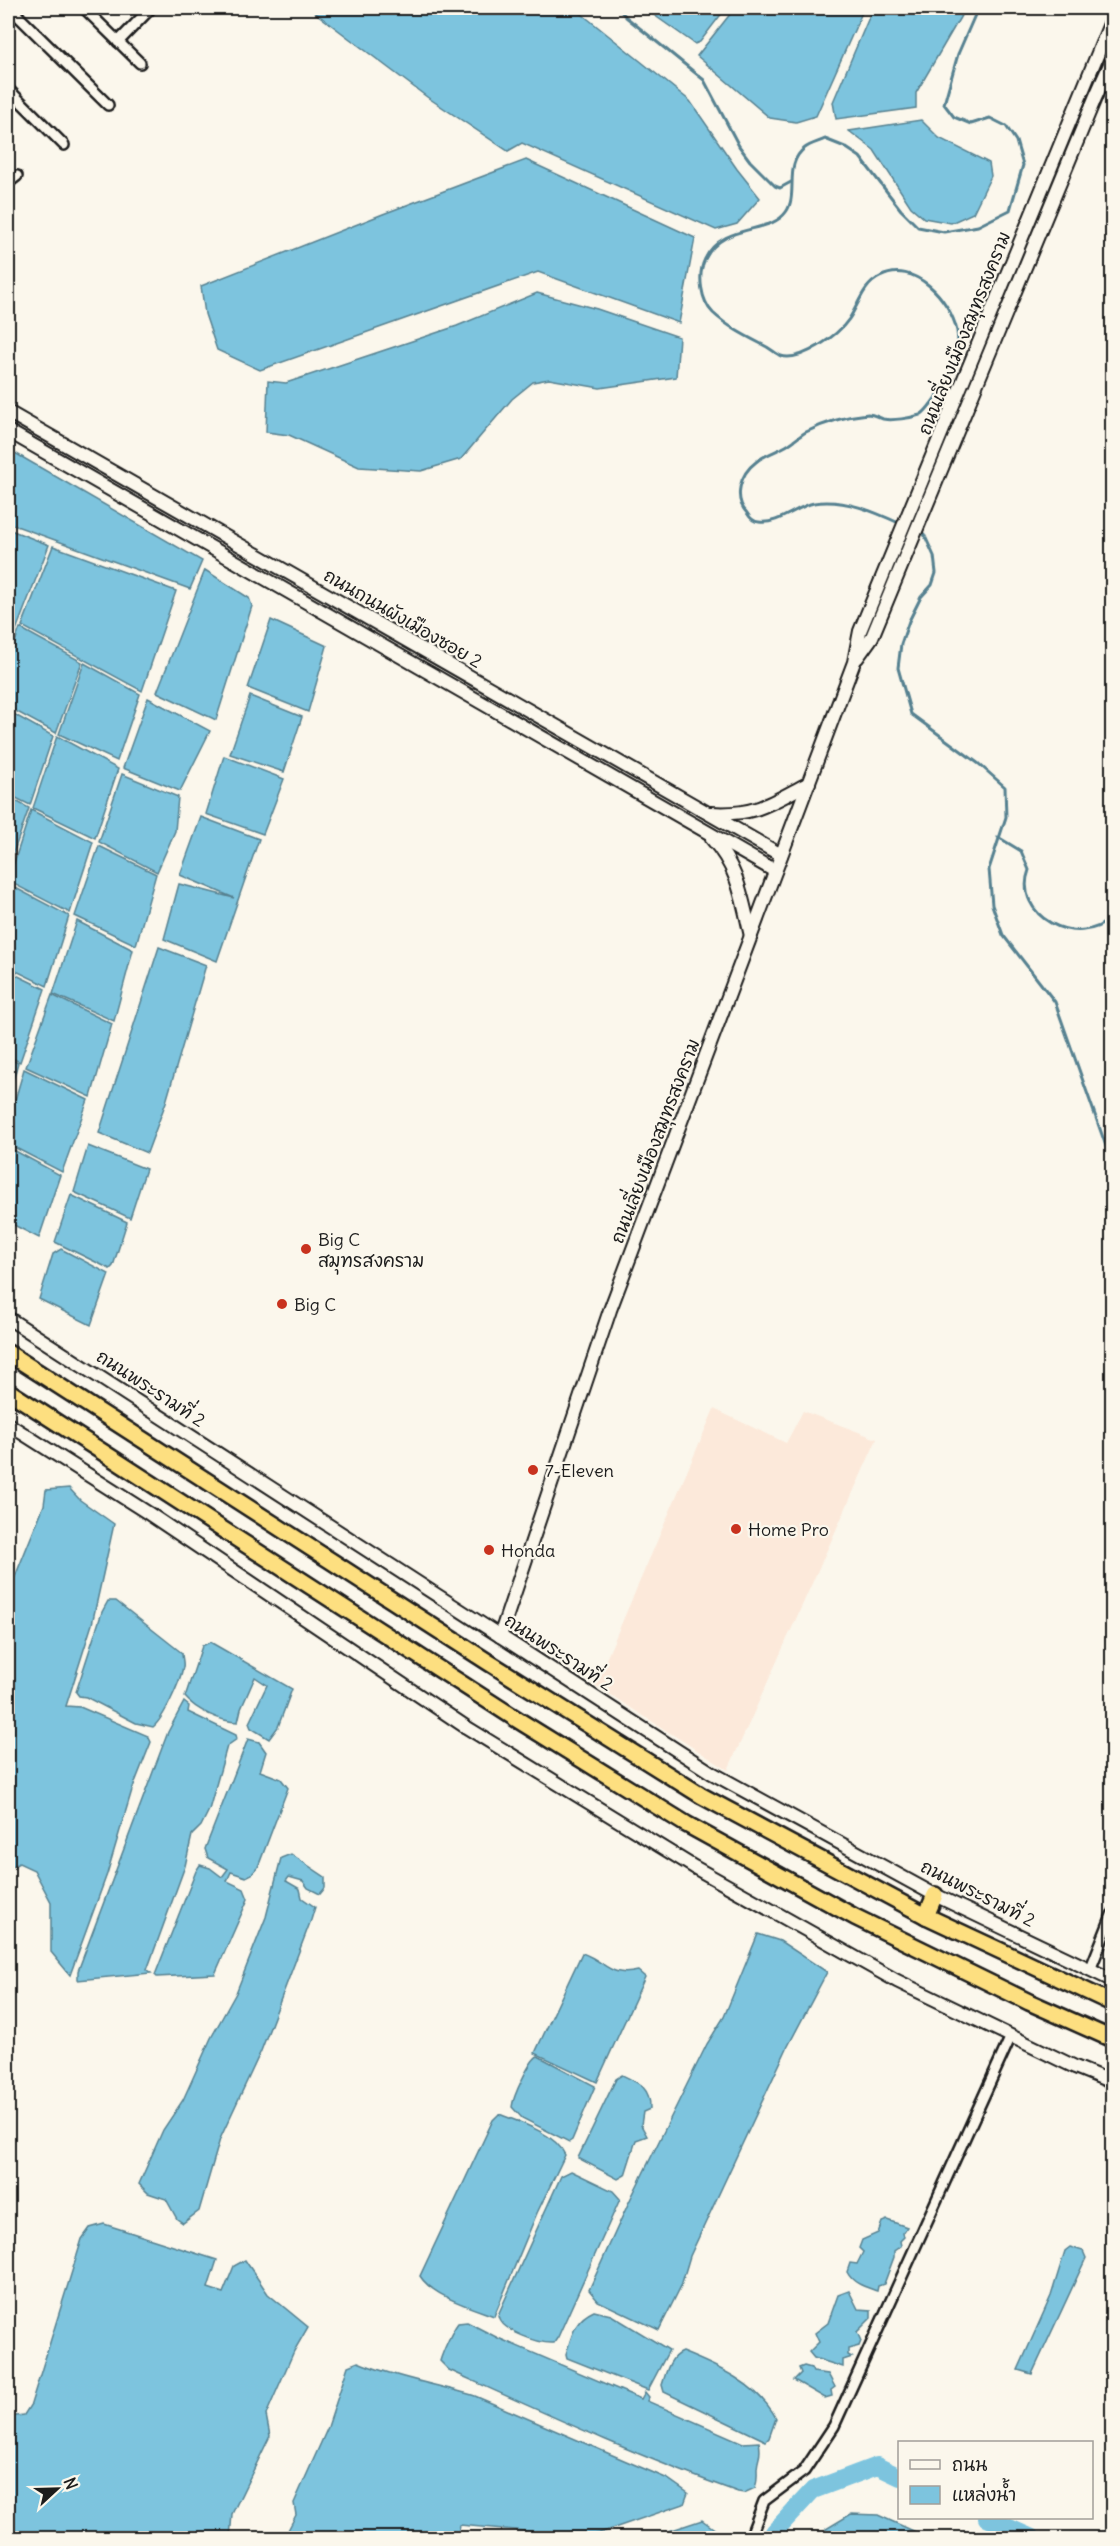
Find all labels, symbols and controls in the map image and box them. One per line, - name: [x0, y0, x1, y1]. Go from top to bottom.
- street label: ถนนเลี่ยงเมืองสมุทรสงคราม: [907, 226, 1018, 439]
- street label: ถนนถนนผังเมืองซอย 2: [320, 563, 486, 673]
- street label: ถนนเลี่ยงเมืองสมุทรสงคราม: [600, 1033, 708, 1248]
- place label: Big C สมุทรสงคราม: [318, 1228, 424, 1275]
- marker: Big C สมุทรสงคราม: [299, 1242, 313, 1256]
- place label: Big C: [294, 1293, 336, 1316]
- marker: Big C: [275, 1297, 289, 1311]
- street label: ถนนพระรามที่ 2: [92, 1339, 213, 1432]
- place label: 7-Eleven: [545, 1459, 614, 1482]
- marker: 7-Eleven: [526, 1463, 540, 1477]
- place label: Home Pro: [748, 1518, 829, 1541]
- marker: Home Pro: [729, 1522, 743, 1536]
- place label: Honda: [501, 1539, 555, 1562]
- marker: Honda: [482, 1543, 496, 1557]
- street label: ถนนพระรามที่ 2: [500, 1603, 621, 1696]
- street label: ถนนพระรามที่ 2: [917, 1849, 1042, 1932]
- legend: [898, 2441, 1093, 2519]
- text: ถนน: [952, 2453, 987, 2476]
- north arrow: [27, 2459, 87, 2519]
- text: N: [60, 2475, 82, 2492]
- text: แหล่งน้ำ: [952, 2478, 1016, 2506]

